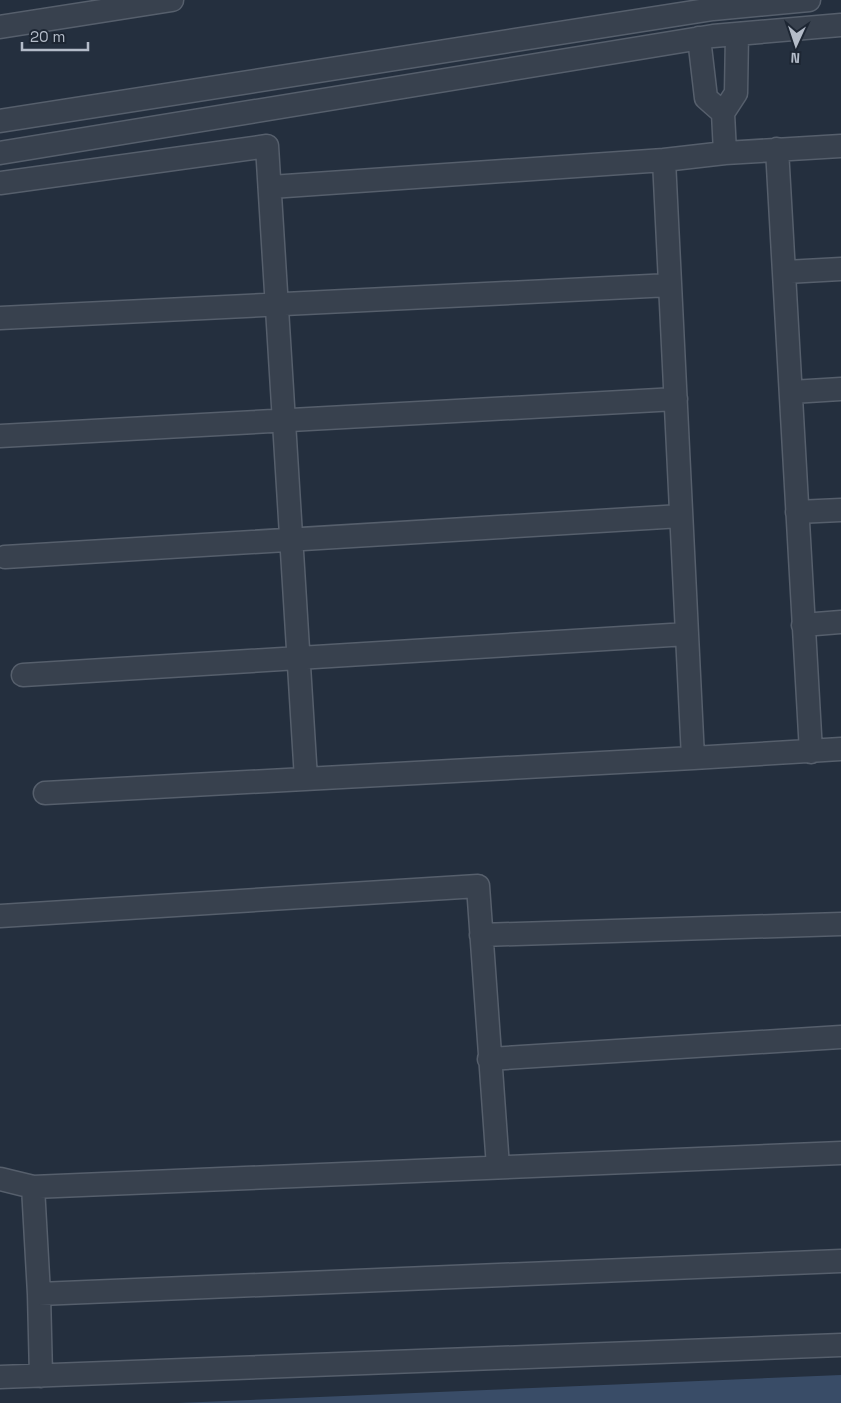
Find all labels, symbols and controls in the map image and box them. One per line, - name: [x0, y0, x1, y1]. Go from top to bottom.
- scale bar: [22, 20, 89, 52]
- north arrow: [771, 20, 821, 70]
- text: 20 m: [30, 27, 65, 46]
- text: N: [790, 49, 800, 67]

